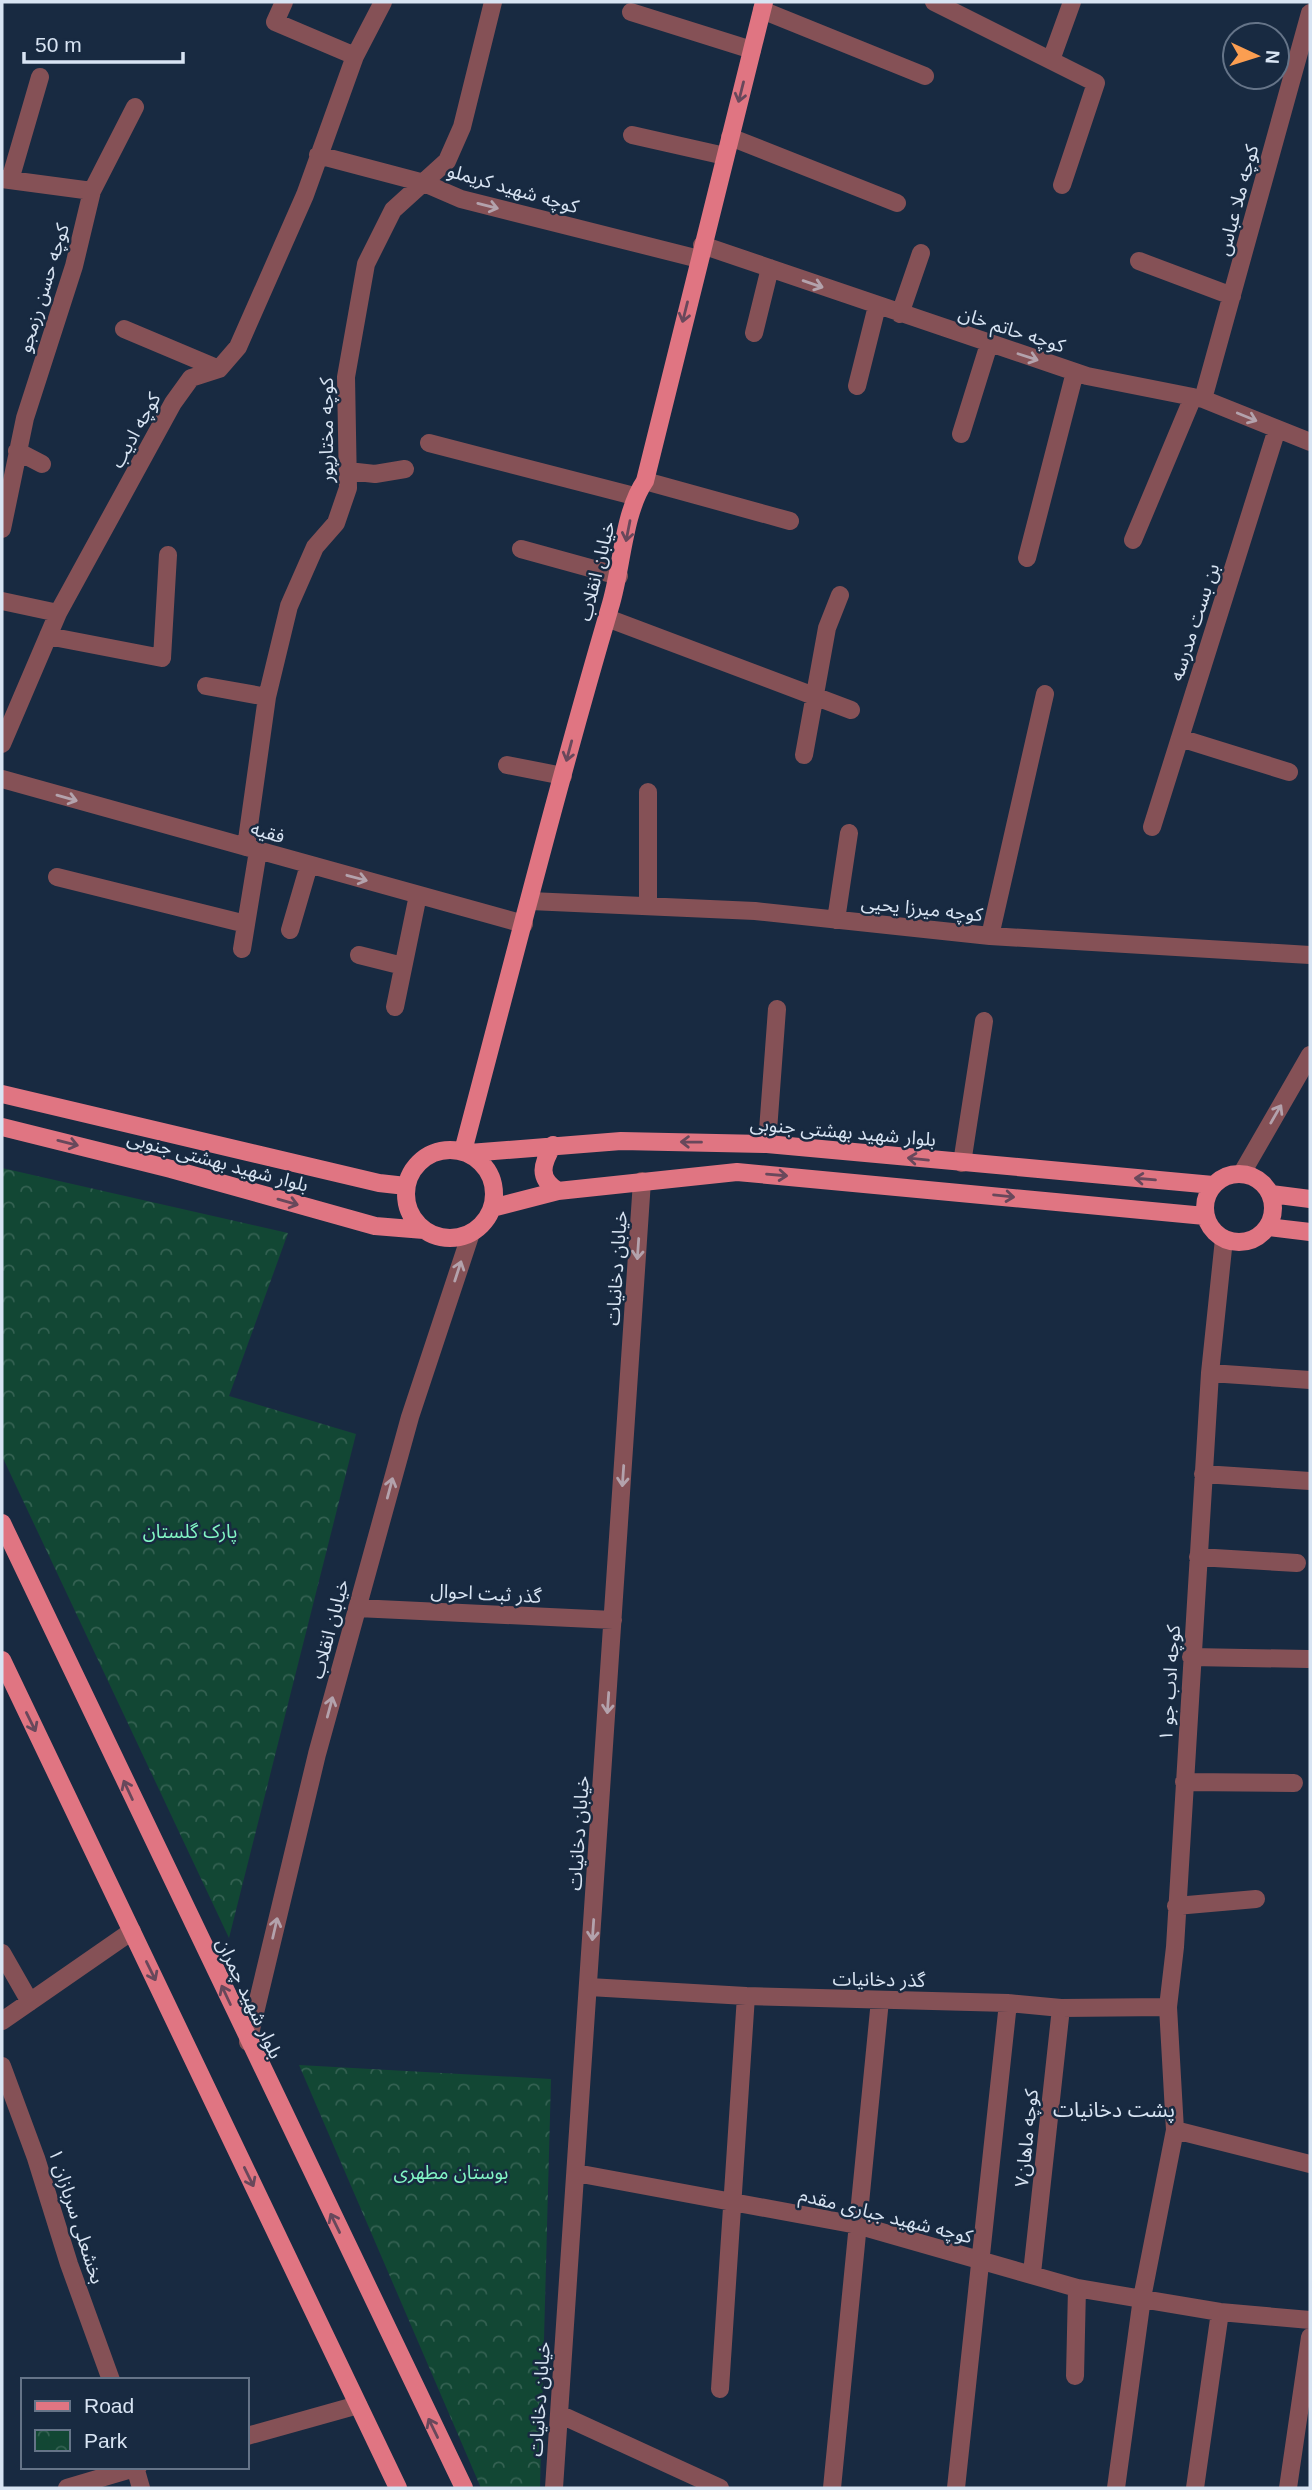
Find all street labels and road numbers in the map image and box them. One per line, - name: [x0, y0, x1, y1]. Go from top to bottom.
- street label: کوچه ملا عباس: [1213, 141, 1265, 258]
- street label: کوچه شهید کریملو: [444, 160, 582, 220]
- street label: کوچه حسن رزمجو: [14, 220, 75, 356]
- street label: کوچه حاتم خان: [955, 302, 1069, 361]
- street label: کوچه مختارپور: [316, 376, 339, 484]
- street label: کوچه ادیب: [106, 388, 167, 472]
- street label: خیابان انقلاب: [574, 519, 619, 623]
- street label: بن بست مدرسه: [1166, 561, 1224, 684]
- street label: فقیه: [248, 818, 287, 847]
- street label: کوچه میرزا یحیی: [860, 892, 985, 927]
- street label: بلوار شهید بهشتی جنوبی: [749, 1113, 937, 1151]
- street label: بلوار شهید بهشتی جنوبی: [125, 1127, 311, 1197]
- street label: خیابان دخانیات: [602, 1210, 631, 1326]
- street label: خیابان انقلاب: [306, 1577, 353, 1681]
- street label: گذر ثبت احوال: [430, 1580, 543, 1608]
- street label: کوچه ادب جو ۱: [1155, 1623, 1186, 1742]
- street label: خیابان دخانیات: [564, 1775, 593, 1891]
- street label: بلوار شهید چمران: [211, 1935, 287, 2063]
- street label: گذر دخانیات: [833, 1968, 927, 1992]
- street label: کوچه ماهان۷: [1011, 2087, 1044, 2188]
- street label: بخشعلی سربازان ۱: [44, 2146, 108, 2287]
- street label: کوچه شهید جباری مقدم: [796, 2184, 976, 2251]
- street label: خیابان دخانیات: [525, 2341, 554, 2457]

